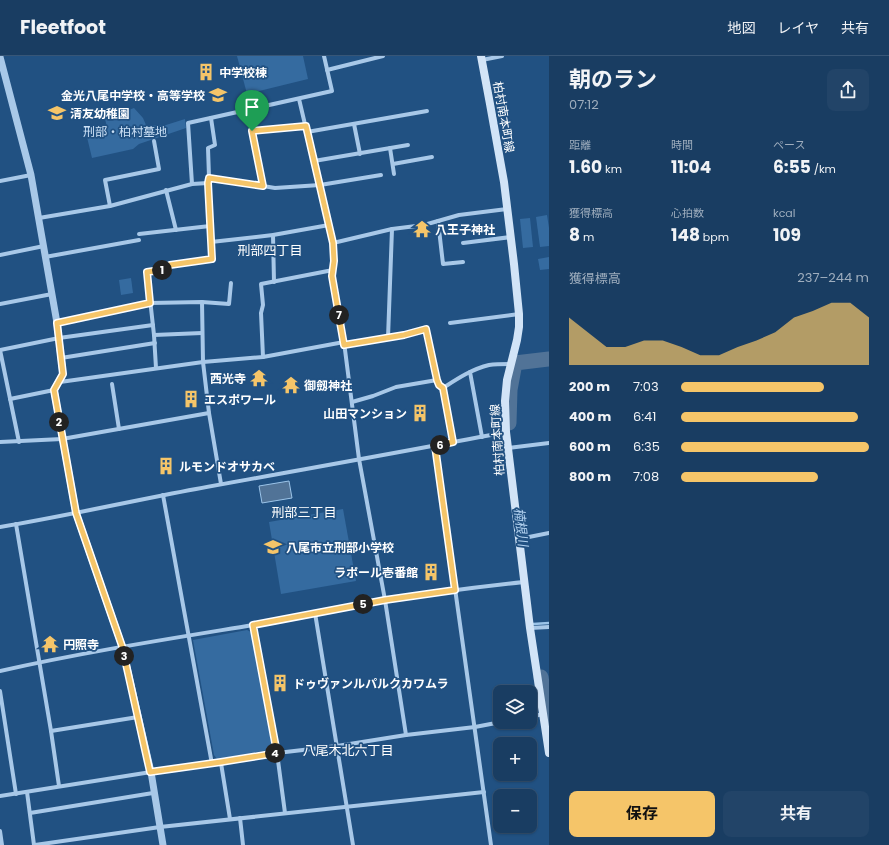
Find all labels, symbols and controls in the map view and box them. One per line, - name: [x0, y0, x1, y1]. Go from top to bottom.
- text: Fleetfoot: [20, 14, 106, 41]
- text: 地図: [727, 18, 755, 38]
- text: レイヤ: [777, 18, 819, 38]
- text: 共有: [841, 18, 869, 38]
- building icon: 中学校棟: [196, 62, 216, 82]
- place label: 中学校棟: [219, 64, 267, 81]
- text: 朝のラン: [569, 64, 657, 95]
- button: share: [827, 69, 869, 111]
- street label: 柏村南本町線: [489, 80, 519, 154]
- school or university icon: 金光八尾中学校・高等学校: [208, 85, 228, 105]
- place label: 金光八尾中学校・高等学校: [61, 87, 205, 104]
- pin: [235, 90, 269, 131]
- text: 07:12: [569, 95, 599, 114]
- icon: arrive: [241, 96, 263, 118]
- school or university icon: 清友幼稚園: [47, 103, 67, 123]
- place label: 清友幼稚園: [70, 105, 130, 122]
- park label: 刑部・柏村墓地: [83, 123, 167, 140]
- text: 距離: [569, 137, 591, 153]
- text: 時間: [671, 137, 693, 153]
- text: ペース: [773, 137, 805, 153]
- text: 1.60: [569, 155, 602, 179]
- text: 11:04: [671, 155, 711, 179]
- text: 6:55: [773, 155, 811, 179]
- text: km: [602, 161, 622, 177]
- text: /km: [811, 161, 836, 177]
- text: 獲得標高: [569, 205, 613, 221]
- text: 心拍数: [671, 205, 704, 221]
- text: kcal: [773, 205, 795, 221]
- temple icon: 八王子神社: [412, 219, 432, 239]
- place label: 八王子神社: [435, 221, 495, 238]
- text: 8: [569, 223, 580, 247]
- text: 148: [671, 223, 700, 247]
- text: 109: [773, 223, 801, 247]
- text: m: [580, 229, 594, 245]
- text: bpm: [700, 229, 729, 245]
- district label: 刑部四丁目: [237, 241, 303, 260]
- pin: 1: [152, 260, 172, 280]
- text: 1: [160, 262, 164, 278]
- text: 237–244 m: [797, 268, 869, 287]
- text: 獲得標高: [569, 269, 621, 288]
- pin: 7: [329, 305, 349, 325]
- text: 7: [336, 307, 342, 323]
- temple icon: 西光寺: [249, 368, 269, 388]
- place label: 西光寺: [210, 370, 246, 387]
- temple icon: 御劔神社: [281, 375, 301, 395]
- place label: 御劔神社: [304, 377, 352, 394]
- text: 200 m: [569, 377, 610, 396]
- text: 7:03: [633, 377, 659, 396]
- building icon: エスポワール: [181, 389, 201, 409]
- place label: エスポワール: [204, 391, 276, 408]
- building icon: 山田マンション: [410, 403, 430, 423]
- street label: 柏村南本町線: [486, 403, 508, 477]
- place label: 山田マンション: [323, 405, 407, 422]
- text: 400 m: [569, 407, 611, 426]
- text: 6:41: [633, 407, 656, 426]
- pin: 2: [49, 412, 69, 432]
- text: 2: [56, 414, 62, 430]
- pin: 6: [430, 435, 450, 455]
- text: 6: [436, 437, 444, 453]
- text: 600 m: [569, 437, 611, 456]
- text: 6:35: [633, 437, 660, 456]
- building icon: ルモンドオサカベ: [156, 456, 176, 476]
- place label: ルモンドオサカベ: [179, 458, 275, 475]
- text: 800 m: [569, 467, 611, 486]
- text: 7:08: [633, 467, 659, 486]
- district label: 刑部三丁目: [271, 503, 337, 522]
- water label: 楠根川: [509, 506, 533, 549]
- school or university icon: 八尾市立刑部小学校: [263, 537, 283, 557]
- place label: 八尾市立刑部小学校: [286, 539, 394, 556]
- building icon: ラポール壱番館: [421, 562, 441, 582]
- place label: ラポール壱番館: [334, 564, 418, 581]
- pin: 5: [353, 594, 373, 614]
- text: 5: [359, 596, 367, 612]
- temple icon: 円照寺: [40, 634, 60, 654]
- place label: 円照寺: [63, 636, 99, 653]
- pin: 3: [114, 646, 134, 666]
- text: 3: [121, 648, 127, 664]
- building icon: ドゥヴァンルパルクカワムラ: [270, 673, 290, 693]
- place label: ドゥヴァンルパルクカワムラ: [293, 675, 448, 692]
- map controls: [493, 685, 537, 833]
- button: layers: [493, 685, 537, 729]
- button: +: [493, 737, 537, 781]
- district label: 八尾木北六丁目: [302, 741, 394, 760]
- pin: 4: [265, 743, 285, 763]
- text: 4: [271, 745, 279, 761]
- button: −: [493, 789, 537, 833]
- button: 保存: [569, 791, 715, 837]
- button: 共有: [723, 791, 869, 837]

